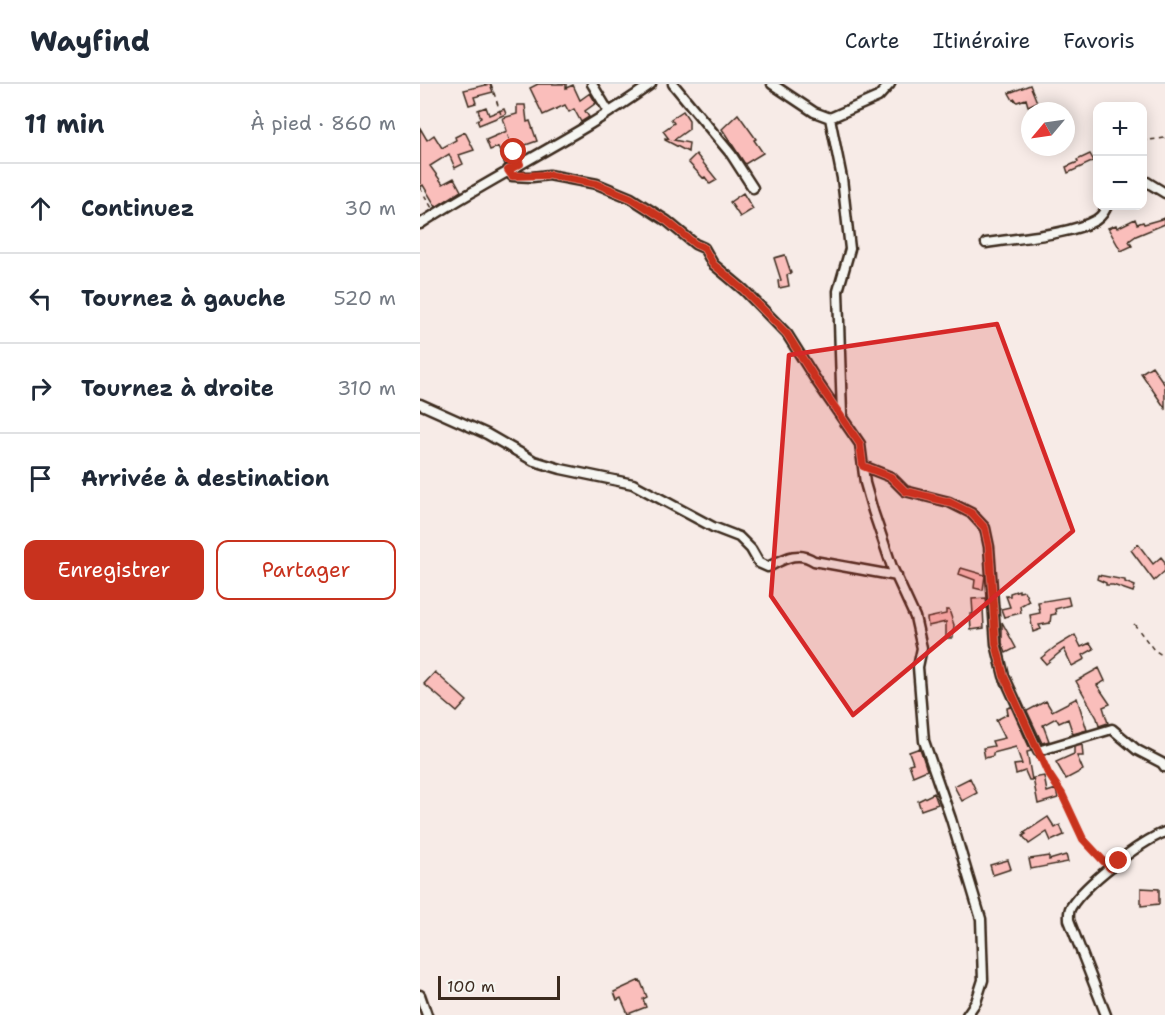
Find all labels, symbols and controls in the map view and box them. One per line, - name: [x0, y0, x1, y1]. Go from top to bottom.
- text: Wayfind: [30, 22, 150, 60]
- text: Carte: [845, 27, 900, 55]
- text: Itinéraire: [933, 27, 1030, 55]
- text: Favoris: [1063, 27, 1135, 55]
- north arrow: [1021, 102, 1075, 156]
- map controls: [1093, 102, 1147, 210]
- button: +: [1093, 102, 1147, 156]
- text: 11 min: [24, 106, 105, 141]
- text: À pied · 860 m: [250, 110, 396, 136]
- route start: [500, 138, 526, 164]
- button: −: [1093, 156, 1147, 210]
- icon: ahead: [24, 192, 57, 225]
- text: Continuez: [81, 194, 194, 223]
- text: 30 m: [344, 195, 396, 221]
- icon: left: [24, 282, 57, 315]
- text: Tournez à gauche: [81, 284, 286, 313]
- text: 520 m: [333, 285, 396, 311]
- icon: right: [24, 372, 57, 405]
- text: Tournez à droite: [81, 374, 274, 403]
- text: 310 m: [337, 375, 396, 401]
- icon: arrive: [24, 462, 57, 495]
- text: Arrivée à destination: [81, 464, 329, 493]
- button: Enregistrer: [24, 540, 204, 600]
- button: Partager: [216, 540, 396, 600]
- route end: [1105, 847, 1131, 873]
- scale bar: [438, 973, 560, 1000]
- text: 100 m: [447, 976, 495, 997]

